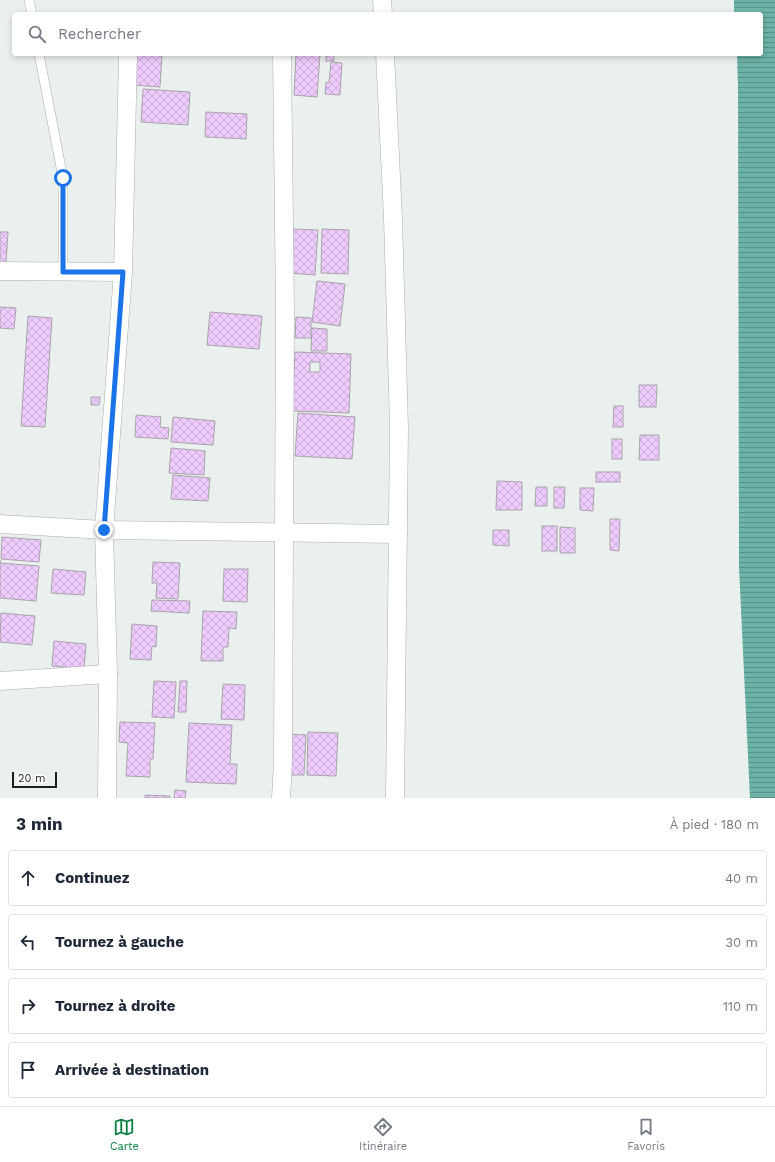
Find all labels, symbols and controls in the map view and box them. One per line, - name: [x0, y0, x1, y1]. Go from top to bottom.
- search box: [12, 12, 763, 56]
- icon: search: [26, 23, 48, 45]
- text: Rechercher: [58, 25, 141, 43]
- route start: [54, 169, 72, 187]
- route end: [95, 521, 113, 539]
- scale bar: [12, 770, 57, 789]
- text: 20 m: [18, 772, 46, 785]
- text: 3 min: [16, 814, 62, 834]
- text: À pied · 180 m: [670, 817, 759, 832]
- icon: ahead: [17, 867, 39, 889]
- text: Continuez: [55, 869, 129, 887]
- text: 40 m: [725, 871, 758, 886]
- icon: left: [17, 931, 39, 953]
- text: Tournez à gauche: [55, 933, 184, 951]
- text: 30 m: [726, 935, 758, 950]
- icon: right: [17, 995, 39, 1017]
- text: Tournez à droite: [55, 997, 175, 1015]
- text: 110 m: [723, 999, 758, 1014]
- icon: arrive: [17, 1059, 39, 1081]
- text: Arrivée à destination: [55, 1061, 209, 1079]
- tab: Carte: [110, 1116, 139, 1153]
- tab: Itinéraire: [359, 1116, 407, 1153]
- tab: Favoris: [627, 1116, 665, 1153]

